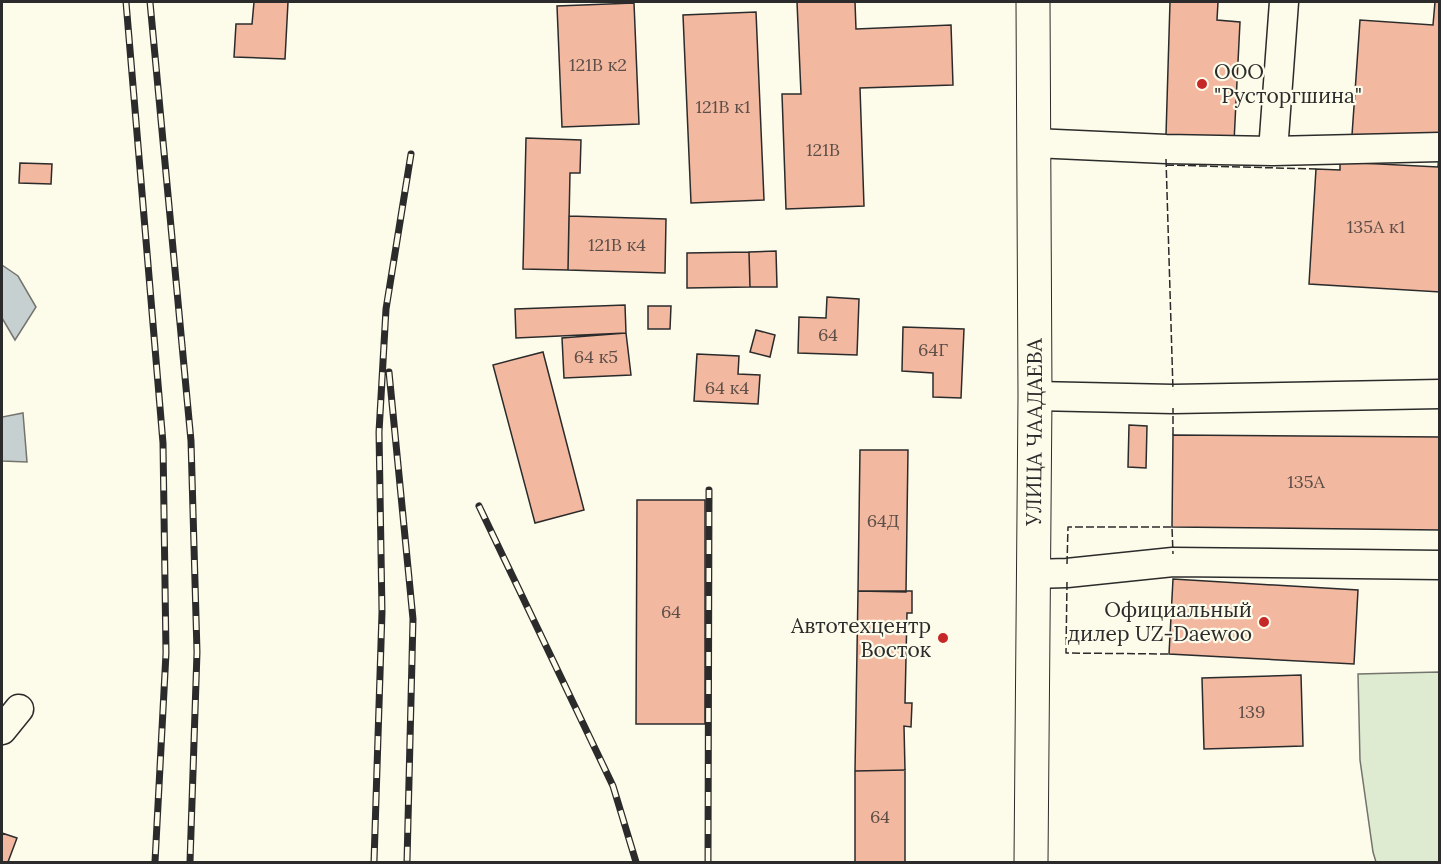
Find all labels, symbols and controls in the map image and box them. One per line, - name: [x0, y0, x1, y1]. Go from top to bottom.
- house number: 121В к2: [569, 53, 627, 76]
- place label: ООО "Русторгшина": [1214, 58, 1362, 109]
- marker: ООО "Русторгшина": [1195, 77, 1209, 91]
- house number: 121В к1: [696, 95, 750, 118]
- house number: 121В: [806, 138, 840, 161]
- house number: 135А к1: [1347, 215, 1405, 238]
- house number: 121В к4: [588, 233, 646, 256]
- house number: 64: [818, 323, 838, 346]
- street label: УЛИЦА ЧААДАЕВА: [1020, 337, 1048, 527]
- house number: 64Г: [918, 338, 948, 361]
- house number: 64 к5: [574, 345, 618, 368]
- house number: 64 к4: [705, 376, 749, 399]
- house number: 135А: [1287, 470, 1326, 493]
- house number: 64Д: [867, 509, 899, 532]
- place label: Официальный дилер UZ-Daewoo: [1068, 596, 1252, 647]
- house number: 64: [661, 600, 681, 623]
- place label: Автотехцентр Восток: [790, 612, 932, 663]
- marker: Официальный дилер UZ-Daewoo: [1257, 615, 1271, 629]
- marker: Автотехцентр Восток: [936, 631, 950, 645]
- house number: 139: [1239, 700, 1265, 723]
- house number: 64: [870, 805, 890, 828]

